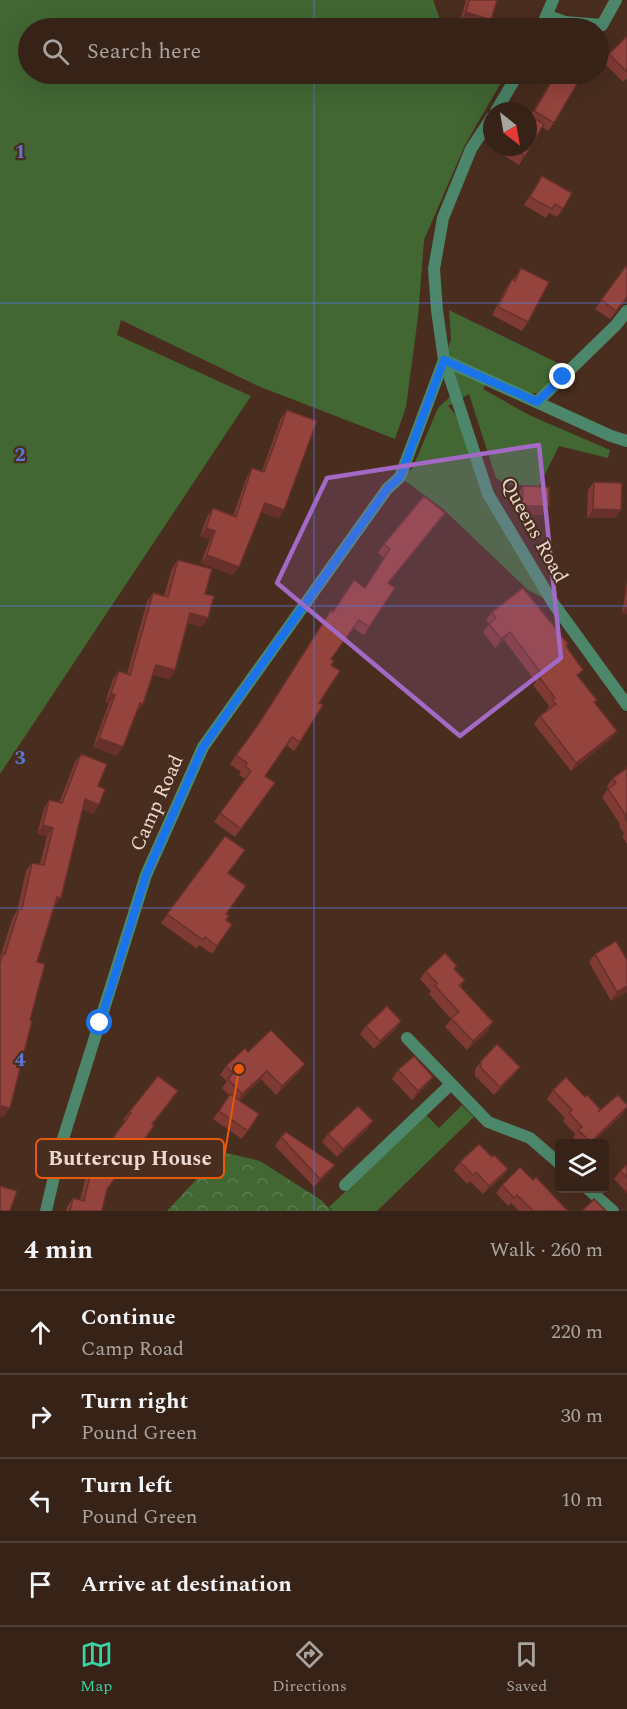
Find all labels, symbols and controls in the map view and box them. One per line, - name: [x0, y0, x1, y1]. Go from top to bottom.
- search box: [18, 18, 609, 84]
- icon: search: [39, 35, 72, 68]
- text: Search here: [87, 35, 201, 68]
- north arrow: [483, 102, 537, 156]
- text: 1: [14, 137, 26, 167]
- route end: [549, 363, 575, 389]
- text: 2: [14, 440, 26, 470]
- street label: Queens Road: [492, 472, 576, 588]
- text: 3: [14, 743, 26, 773]
- street label: Camp Road: [122, 750, 192, 856]
- route start: [86, 1009, 112, 1035]
- text: 4: [14, 1045, 26, 1075]
- callout: Buttercup House: [36, 1139, 224, 1178]
- map controls: [555, 1139, 609, 1193]
- button: layers: [555, 1139, 609, 1193]
- text: Buttercup House: [48, 1143, 212, 1175]
- text: 4 min: [24, 1230, 93, 1270]
- text: Walk · 260 m: [490, 1235, 603, 1265]
- text: Continue: [81, 1301, 176, 1334]
- icon: ahead: [24, 1316, 57, 1349]
- text: 220 m: [551, 1317, 603, 1347]
- text: Camp Road: [81, 1334, 184, 1364]
- text: Turn right: [81, 1385, 188, 1418]
- icon: right: [24, 1400, 57, 1433]
- text: 30 m: [561, 1401, 603, 1431]
- text: Pound Green: [81, 1418, 198, 1448]
- text: Turn left: [81, 1469, 173, 1502]
- icon: left: [24, 1484, 57, 1517]
- text: 10 m: [561, 1485, 603, 1515]
- text: Pound Green: [81, 1502, 198, 1532]
- icon: arrive: [24, 1568, 57, 1601]
- text: Arrive at destination: [81, 1568, 292, 1601]
- tab: Map: [80, 1638, 113, 1698]
- tab: Directions: [272, 1638, 347, 1698]
- tab: Saved: [506, 1638, 547, 1698]

